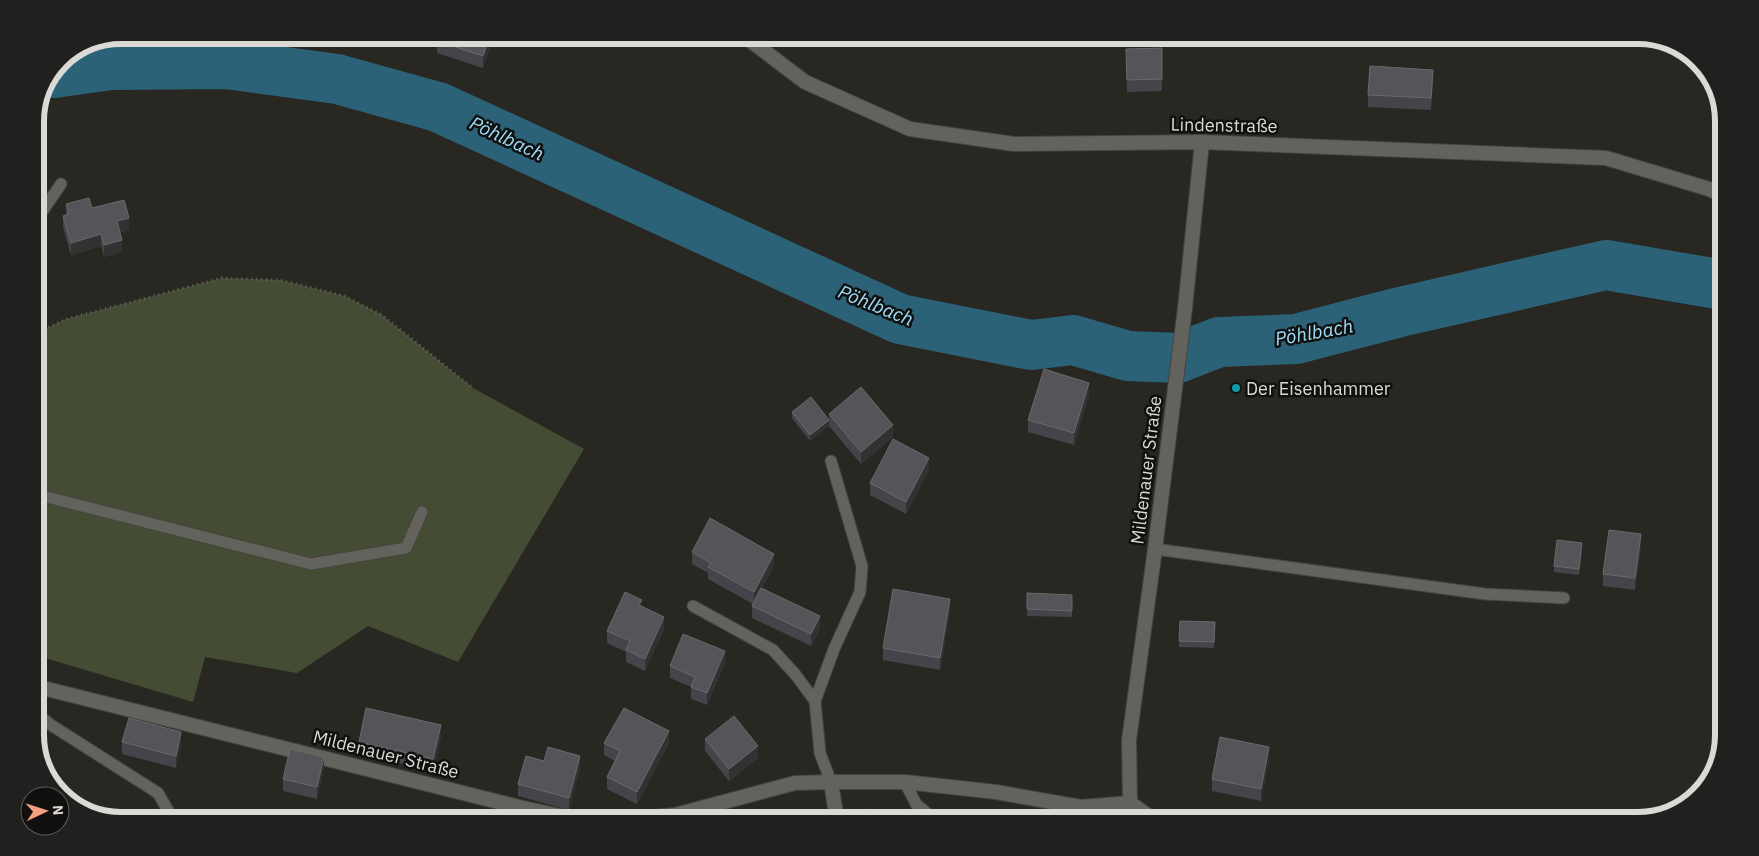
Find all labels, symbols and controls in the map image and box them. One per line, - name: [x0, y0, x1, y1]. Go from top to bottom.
- water label: Pöhlbach: [466, 110, 548, 166]
- street label: Lindenstraße: [1170, 113, 1278, 137]
- water label: Pöhlbach: [835, 279, 917, 331]
- water label: Pöhlbach: [1273, 313, 1355, 351]
- place label: Der Eisenhammer: [1246, 377, 1391, 400]
- marker: Der Eisenhammer: [1230, 382, 1242, 394]
- street label: Mildenauer Straße: [1125, 394, 1167, 546]
- street label: Mildenauer Straße: [311, 725, 461, 783]
- north arrow: [20, 786, 70, 836]
- text: N: [49, 804, 67, 816]

